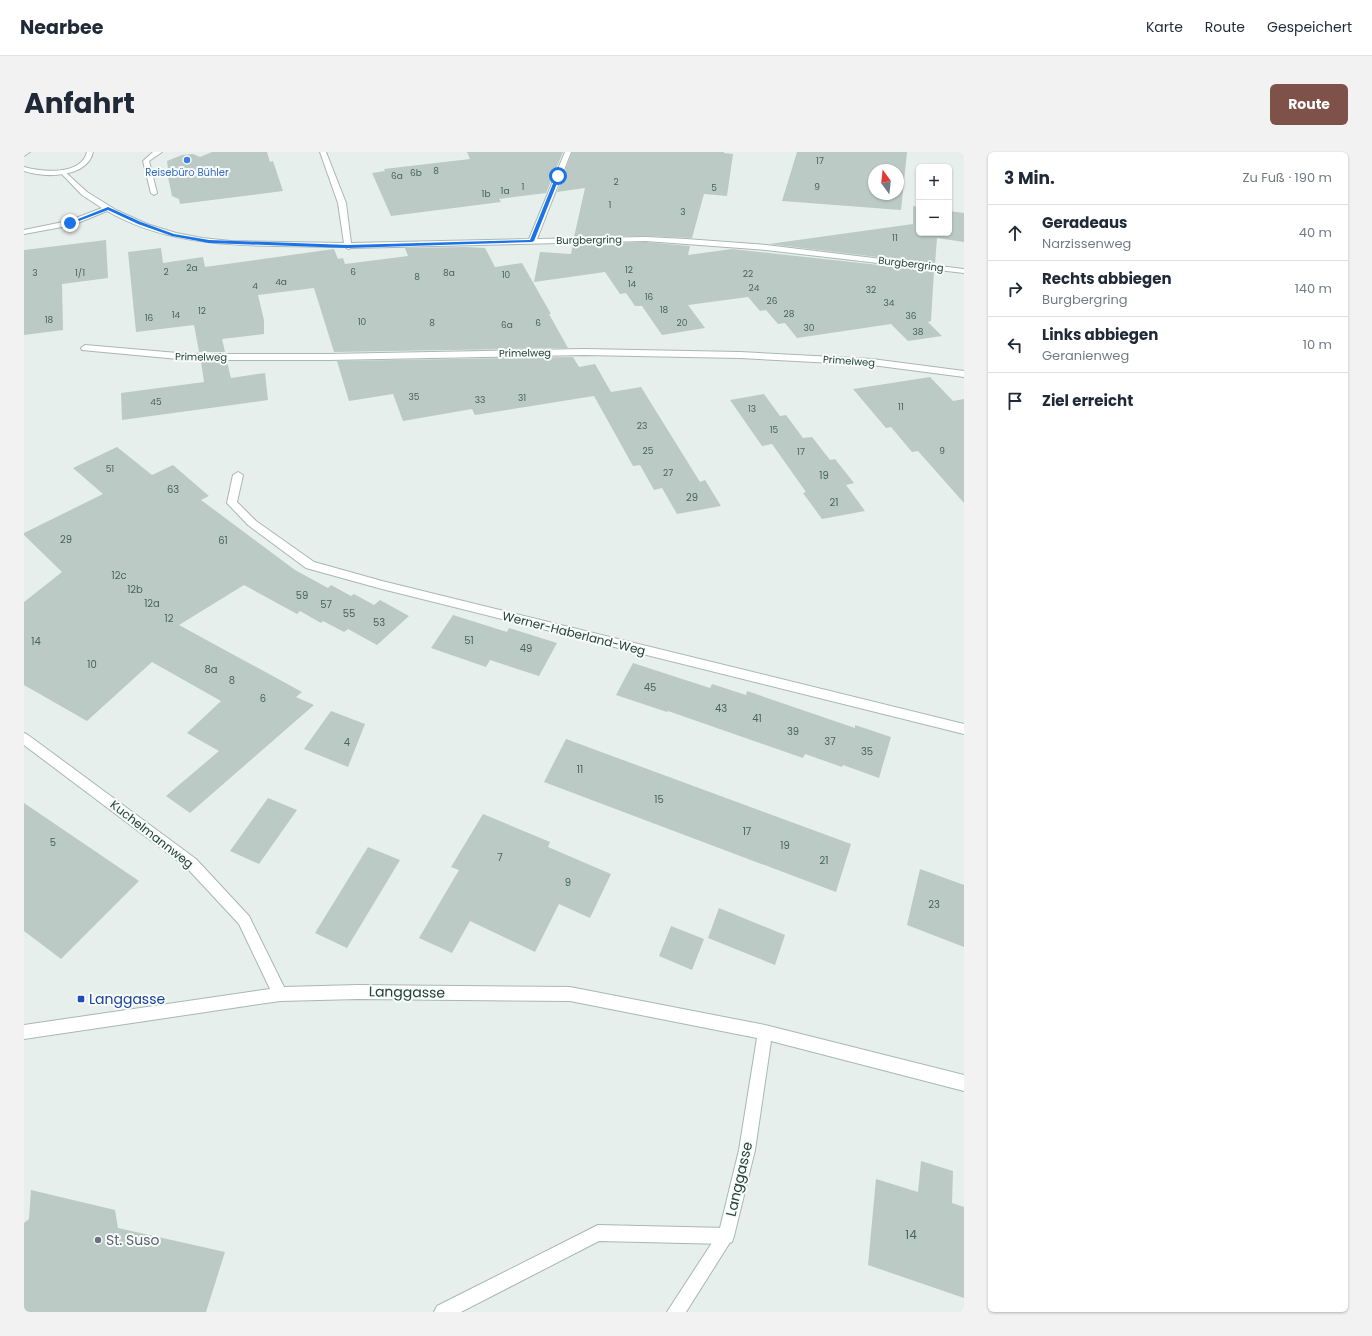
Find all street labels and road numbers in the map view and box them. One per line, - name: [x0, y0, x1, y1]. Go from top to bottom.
- street label: Burgbergring: [556, 232, 622, 248]
- street label: Burgbergring: [877, 253, 945, 275]
- street label: Primelweg: [499, 345, 551, 361]
- street label: Primelweg: [175, 349, 227, 365]
- street label: Primelweg: [822, 352, 876, 370]
- street label: Werner-Haberland-Weg: [501, 607, 647, 659]
- street label: Kuchelmannweg: [107, 796, 197, 872]
- street label: Langgasse: [369, 981, 446, 1003]
- street label: Langgasse: [721, 1139, 757, 1218]

